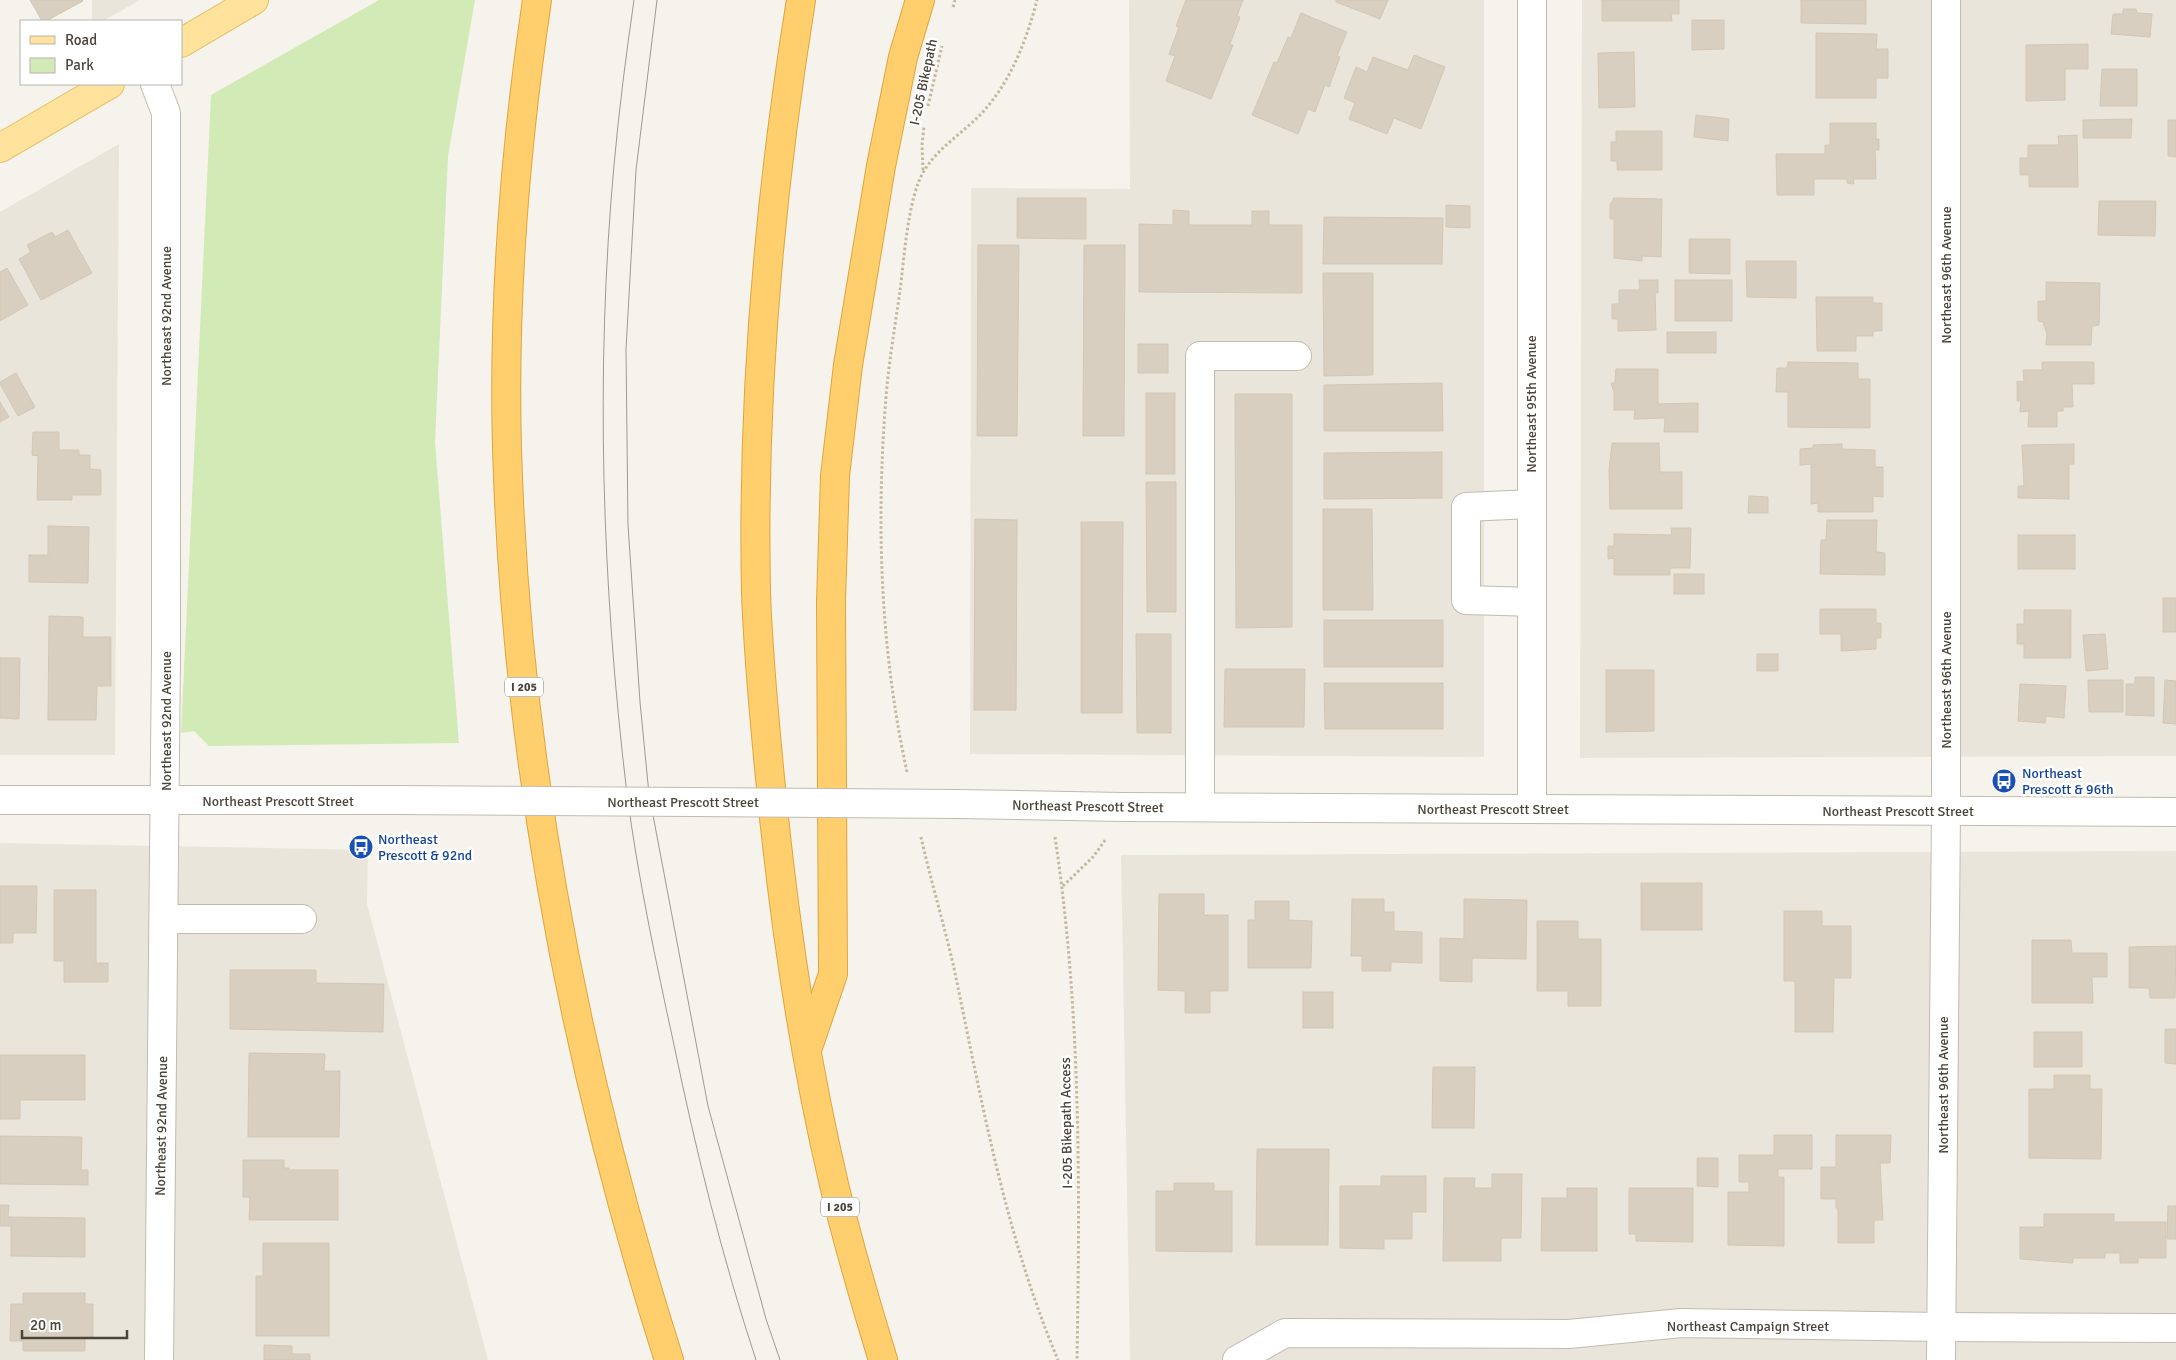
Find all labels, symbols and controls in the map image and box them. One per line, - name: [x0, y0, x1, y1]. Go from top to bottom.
- legend: [20, 20, 182, 85]
- text: Road: [65, 31, 97, 49]
- street label: I-205 Bikepath: [906, 37, 941, 127]
- text: Park: [65, 56, 94, 74]
- street label: Northeast 96th Avenue: [1938, 206, 1955, 344]
- street label: Northeast 92nd Avenue: [158, 246, 175, 386]
- street label: Northeast 95th Avenue: [1523, 335, 1540, 473]
- street label: Northeast 96th Avenue: [1938, 611, 1955, 749]
- street label: Northeast 92nd Avenue: [158, 651, 175, 791]
- road number: I 205: [505, 678, 543, 696]
- place label: Northeast Prescott & 96th: [2022, 765, 2114, 798]
- bus stop icon: Northeast Prescott & 96th: [1991, 768, 2017, 794]
- street label: Northeast Prescott Street: [202, 793, 354, 810]
- street label: Northeast Prescott Street: [607, 794, 759, 811]
- street label: Northeast Prescott Street: [1012, 797, 1164, 816]
- street label: Northeast Prescott Street: [1417, 801, 1569, 818]
- street label: Northeast Prescott Street: [1822, 803, 1974, 820]
- place label: Northeast Prescott & 92nd: [378, 831, 472, 864]
- bus stop icon: Northeast Prescott & 92nd: [348, 834, 374, 860]
- street label: Northeast 96th Avenue: [1935, 1016, 1952, 1154]
- street label: Northeast 92nd Avenue: [152, 1056, 171, 1196]
- street label: I-205 Bikepath Access: [1057, 1057, 1076, 1189]
- road number: I 205: [821, 1198, 859, 1216]
- scale bar: [22, 1308, 128, 1340]
- text: 20 m: [30, 1316, 61, 1334]
- street label: Northeast Campaign Street: [1667, 1318, 1829, 1335]

